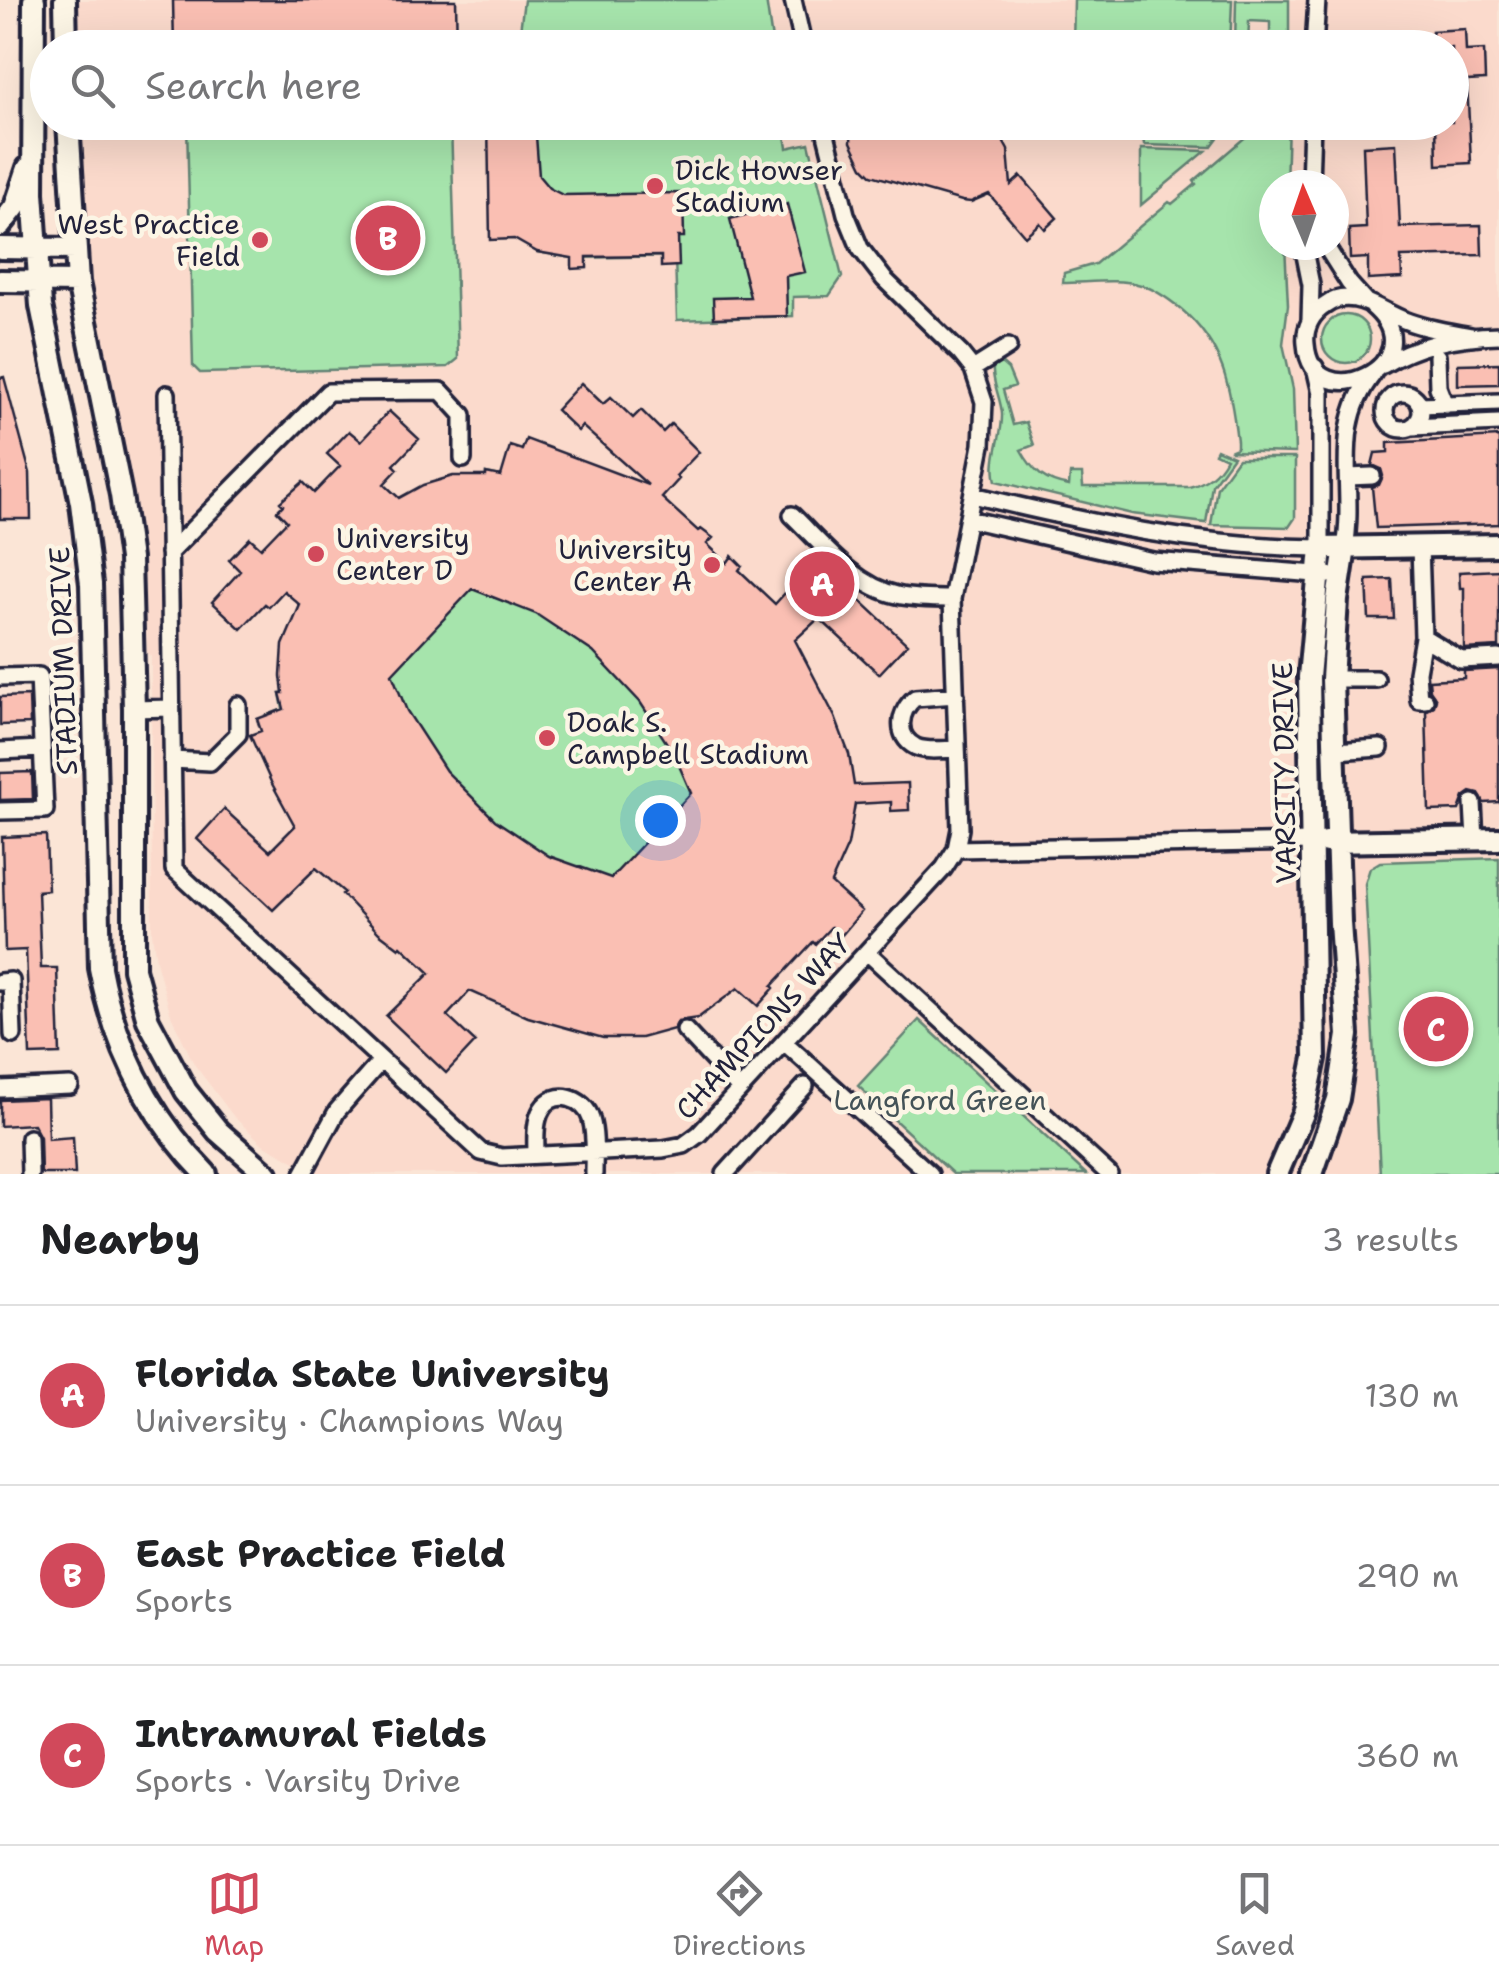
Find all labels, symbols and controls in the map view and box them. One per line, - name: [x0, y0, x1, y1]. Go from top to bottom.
- search box: [30, 30, 1469, 140]
- icon: search: [65, 58, 120, 113]
- text: Search here: [145, 60, 362, 111]
- place label: Dick Howser Stadium: [675, 151, 843, 221]
- north arrow: [1259, 170, 1349, 260]
- marker: Dick Howser Stadium: [644, 175, 666, 197]
- pin: B: [356, 200, 420, 276]
- place label: West Practice Field: [57, 205, 240, 275]
- marker: West Practice Field: [249, 229, 271, 251]
- place label: University Center D: [336, 519, 470, 589]
- place label: University Center A: [558, 530, 692, 600]
- marker: University Center D: [305, 543, 327, 565]
- street label: STADIUM DRIVE: [40, 546, 86, 776]
- pin: A: [790, 546, 854, 622]
- marker: University Center A: [701, 554, 723, 576]
- street label: VARSITY DRIVE: [1263, 662, 1305, 884]
- place label: Doak S. Campbell Stadium: [567, 703, 809, 773]
- marker: Doak S. Campbell Stadium: [536, 727, 558, 749]
- your location: [635, 795, 686, 846]
- street label: CHAMPIONS WAY: [667, 925, 859, 1127]
- pin: C: [1404, 992, 1468, 1066]
- park label: Langford Green: [834, 1081, 1046, 1119]
- text: Nearby: [40, 1211, 200, 1267]
- text: 3 results: [1322, 1218, 1459, 1261]
- text: Florida State University: [135, 1348, 610, 1399]
- text: A: [60, 1374, 85, 1417]
- text: 130 m: [1364, 1374, 1459, 1417]
- text: University · Champions Way: [135, 1399, 564, 1442]
- text: East Practice Field: [135, 1528, 506, 1579]
- text: B: [63, 1554, 82, 1597]
- text: 290 m: [1356, 1554, 1459, 1597]
- text: Sports: [135, 1579, 233, 1622]
- text: Intramural Fields: [135, 1708, 487, 1759]
- text: C: [63, 1734, 82, 1777]
- text: 360 m: [1355, 1734, 1459, 1777]
- text: Sports · Varsity Drive: [135, 1759, 461, 1802]
- tab: Map: [204, 1866, 264, 1964]
- tab: Directions: [673, 1866, 806, 1964]
- tab: Saved: [1215, 1866, 1295, 1964]

